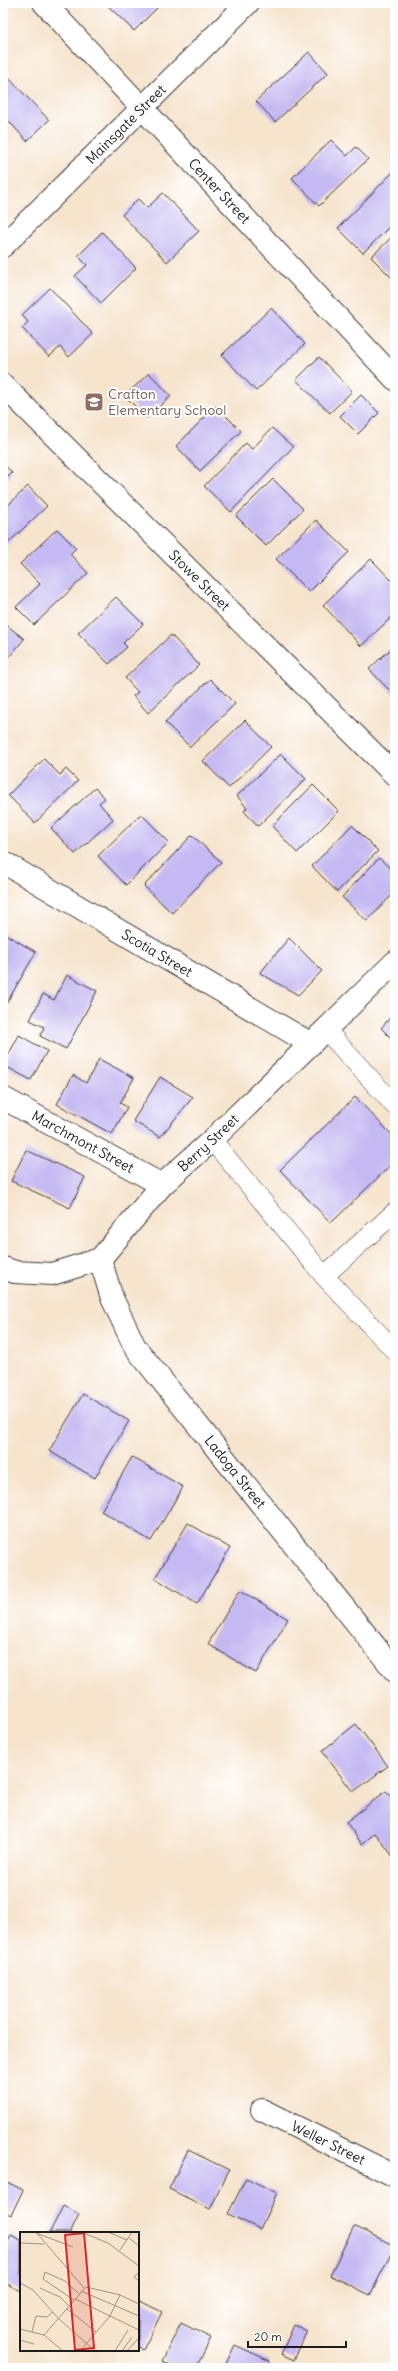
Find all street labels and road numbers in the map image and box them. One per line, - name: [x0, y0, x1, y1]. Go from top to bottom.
- street label: Mainsgate Street: [82, 80, 170, 168]
- street label: Center Street: [184, 154, 254, 228]
- street label: Stowe Street: [165, 546, 234, 615]
- street label: Scotia Street: [118, 925, 196, 981]
- street label: Marchmont Street: [29, 1107, 137, 1177]
- street label: Berry Street: [174, 1110, 243, 1176]
- street label: Ladoga Street: [201, 1432, 270, 1512]
- street label: Weller Street: [288, 2117, 368, 2169]

